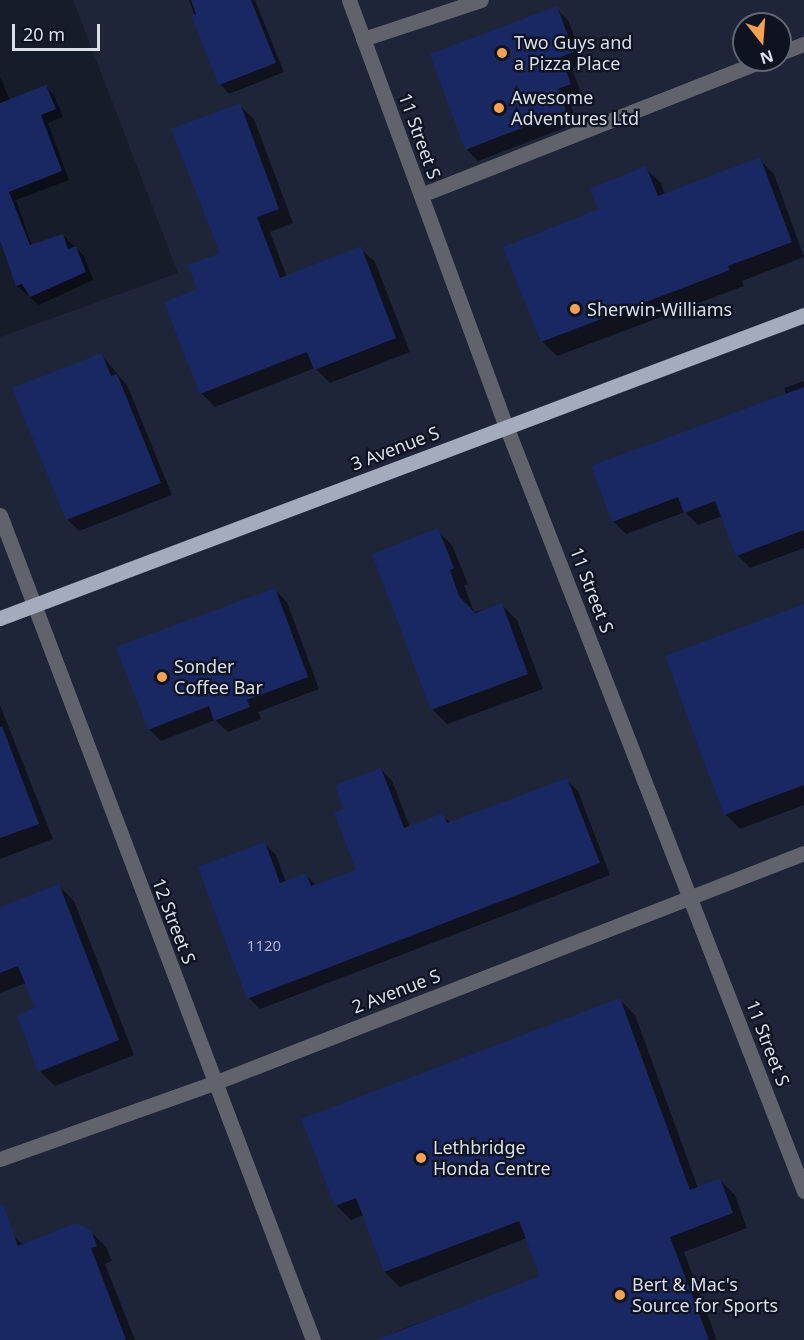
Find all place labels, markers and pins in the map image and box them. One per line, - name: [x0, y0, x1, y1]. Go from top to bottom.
- place label: Two Guys and a Pizza Place: [514, 32, 632, 74]
- marker: Two Guys and a Pizza Place: [495, 46, 509, 60]
- place label: Awesome Adventures Ltd: [511, 87, 639, 130]
- marker: Awesome Adventures Ltd: [492, 101, 506, 115]
- place label: Sherwin-Williams: [587, 298, 732, 320]
- marker: Sherwin-Williams: [568, 302, 582, 316]
- place label: Sonder Coffee Bar: [174, 656, 263, 698]
- marker: Sonder Coffee Bar: [155, 670, 169, 684]
- place label: Lethbridge Honda Centre: [433, 1137, 551, 1180]
- marker: Lethbridge Honda Centre: [414, 1151, 428, 1165]
- place label: Bert & Mac's Source for Sports: [632, 1274, 778, 1316]
- marker: Bert & Mac's Source for Sports: [613, 1288, 627, 1302]

